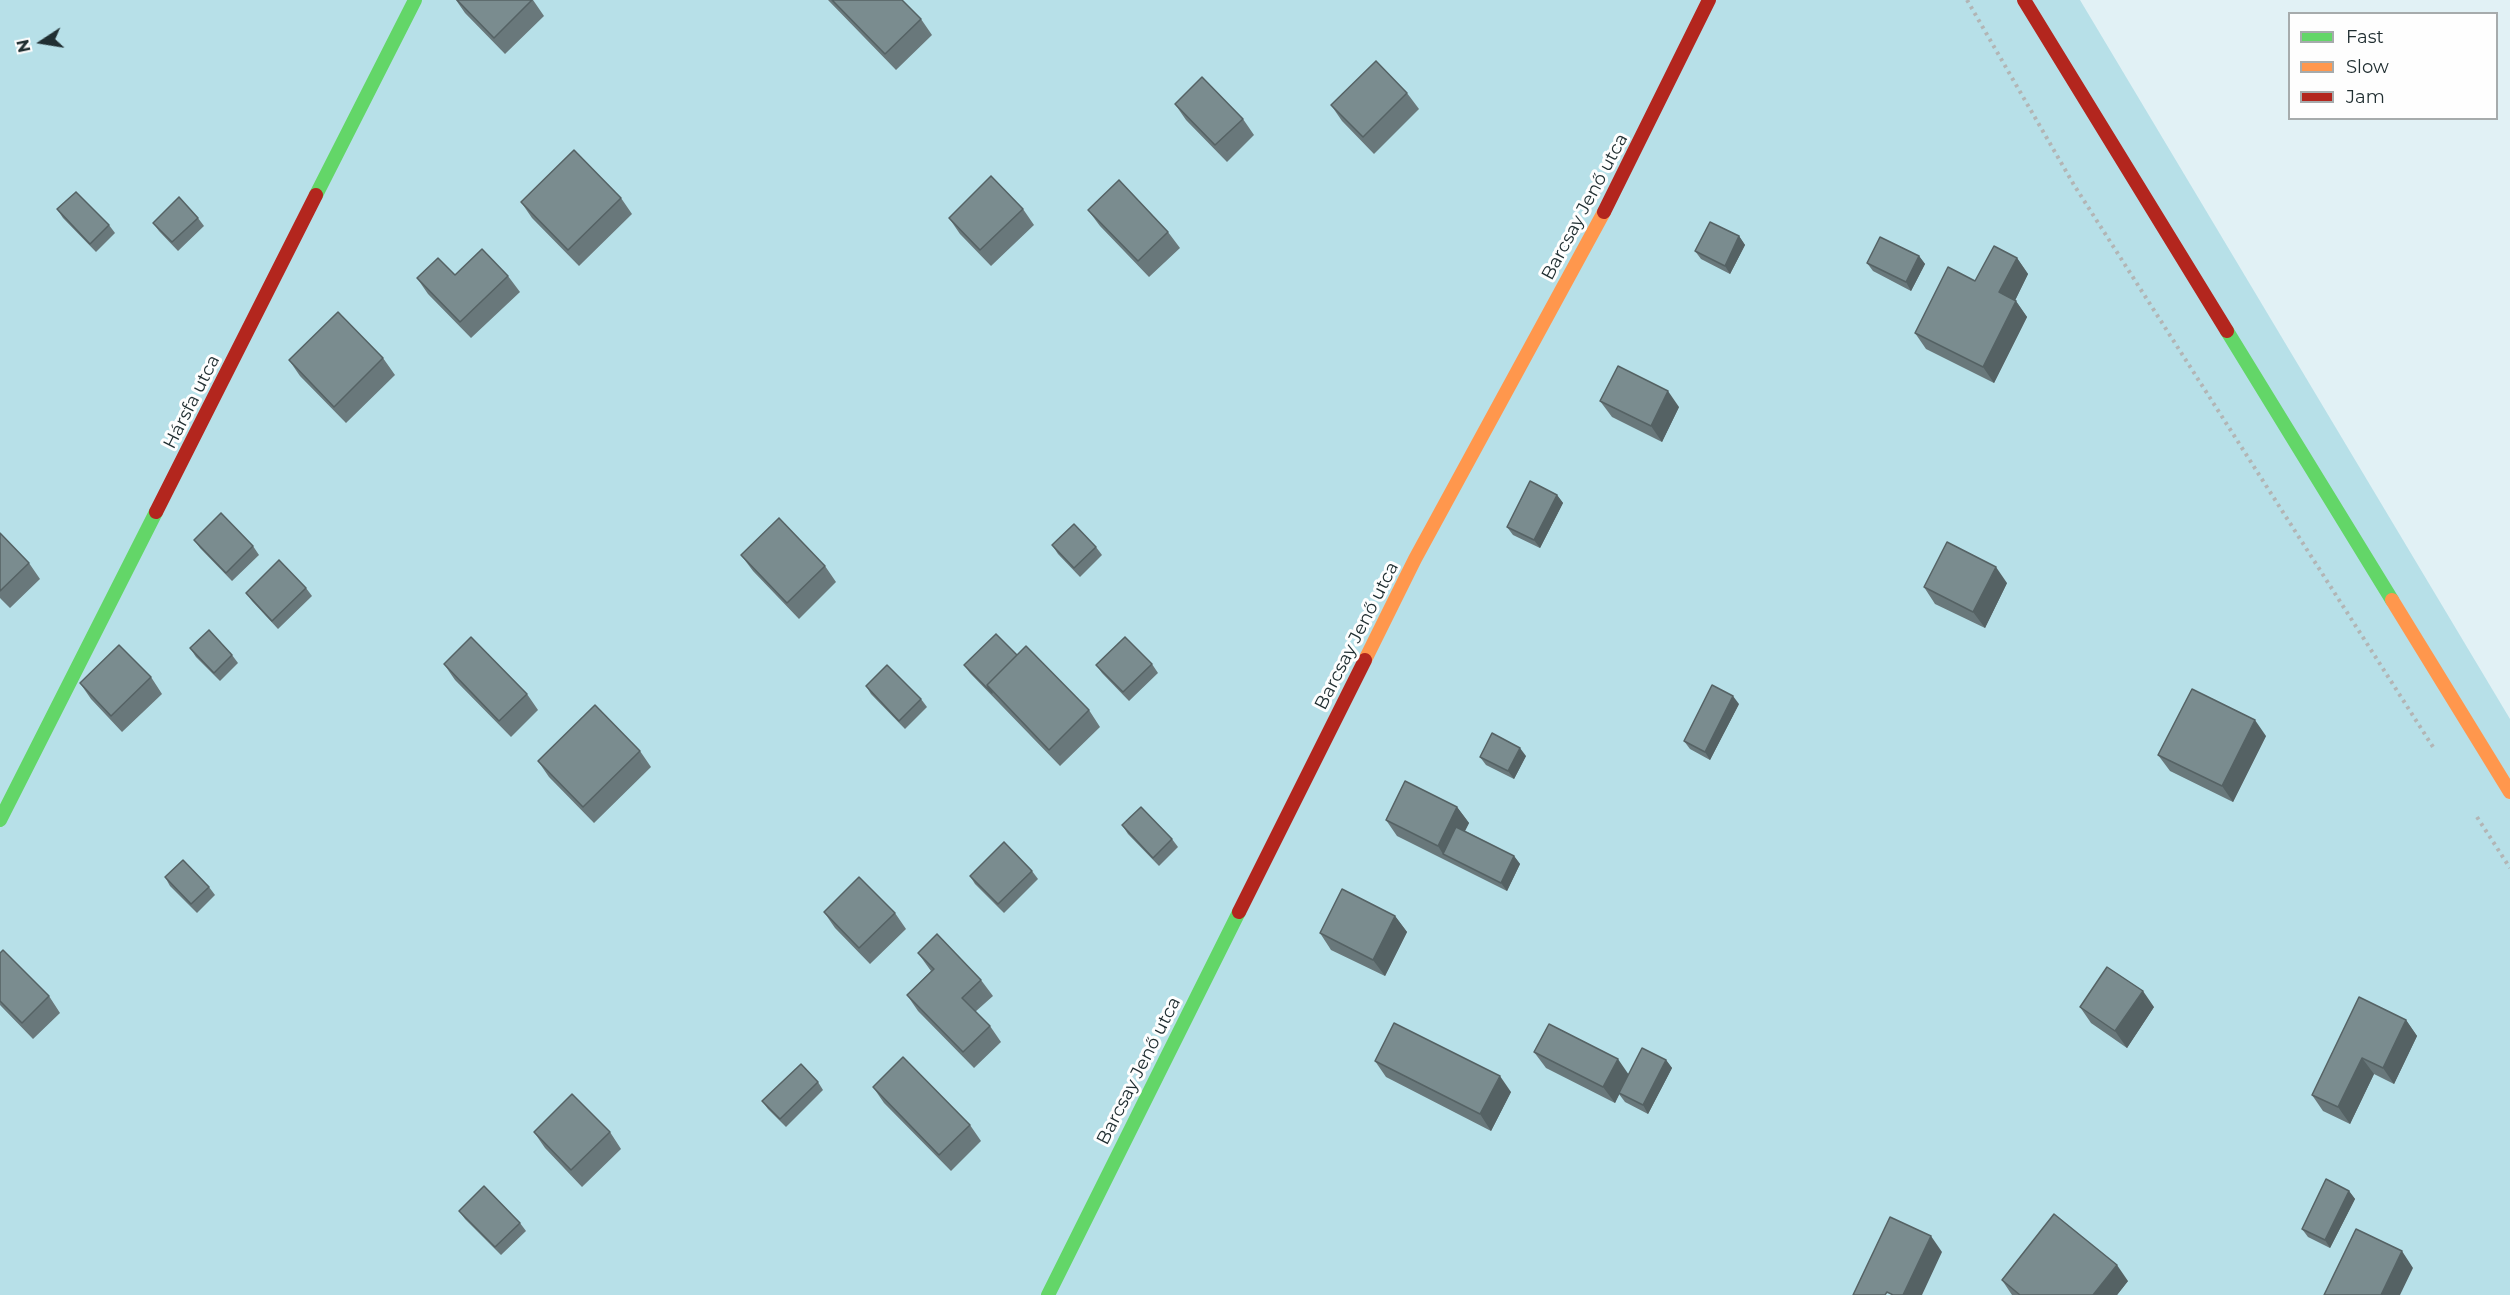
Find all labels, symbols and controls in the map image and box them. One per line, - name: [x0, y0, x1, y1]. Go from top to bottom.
- north arrow: [12, 12, 72, 72]
- legend: [2288, 12, 2498, 120]
- text: Fast: [2346, 26, 2384, 48]
- text: N: [13, 38, 35, 54]
- text: Slow: [2346, 56, 2389, 78]
- text: Jam: [2346, 86, 2385, 108]
- street label: Barcsay Jenő utca: [1537, 130, 1633, 284]
- street label: Hársfa utca: [159, 352, 225, 452]
- street label: Barcsay Jenő utca: [1310, 559, 1404, 713]
- street label: Barcsay Jenő utca: [1092, 994, 1186, 1148]

